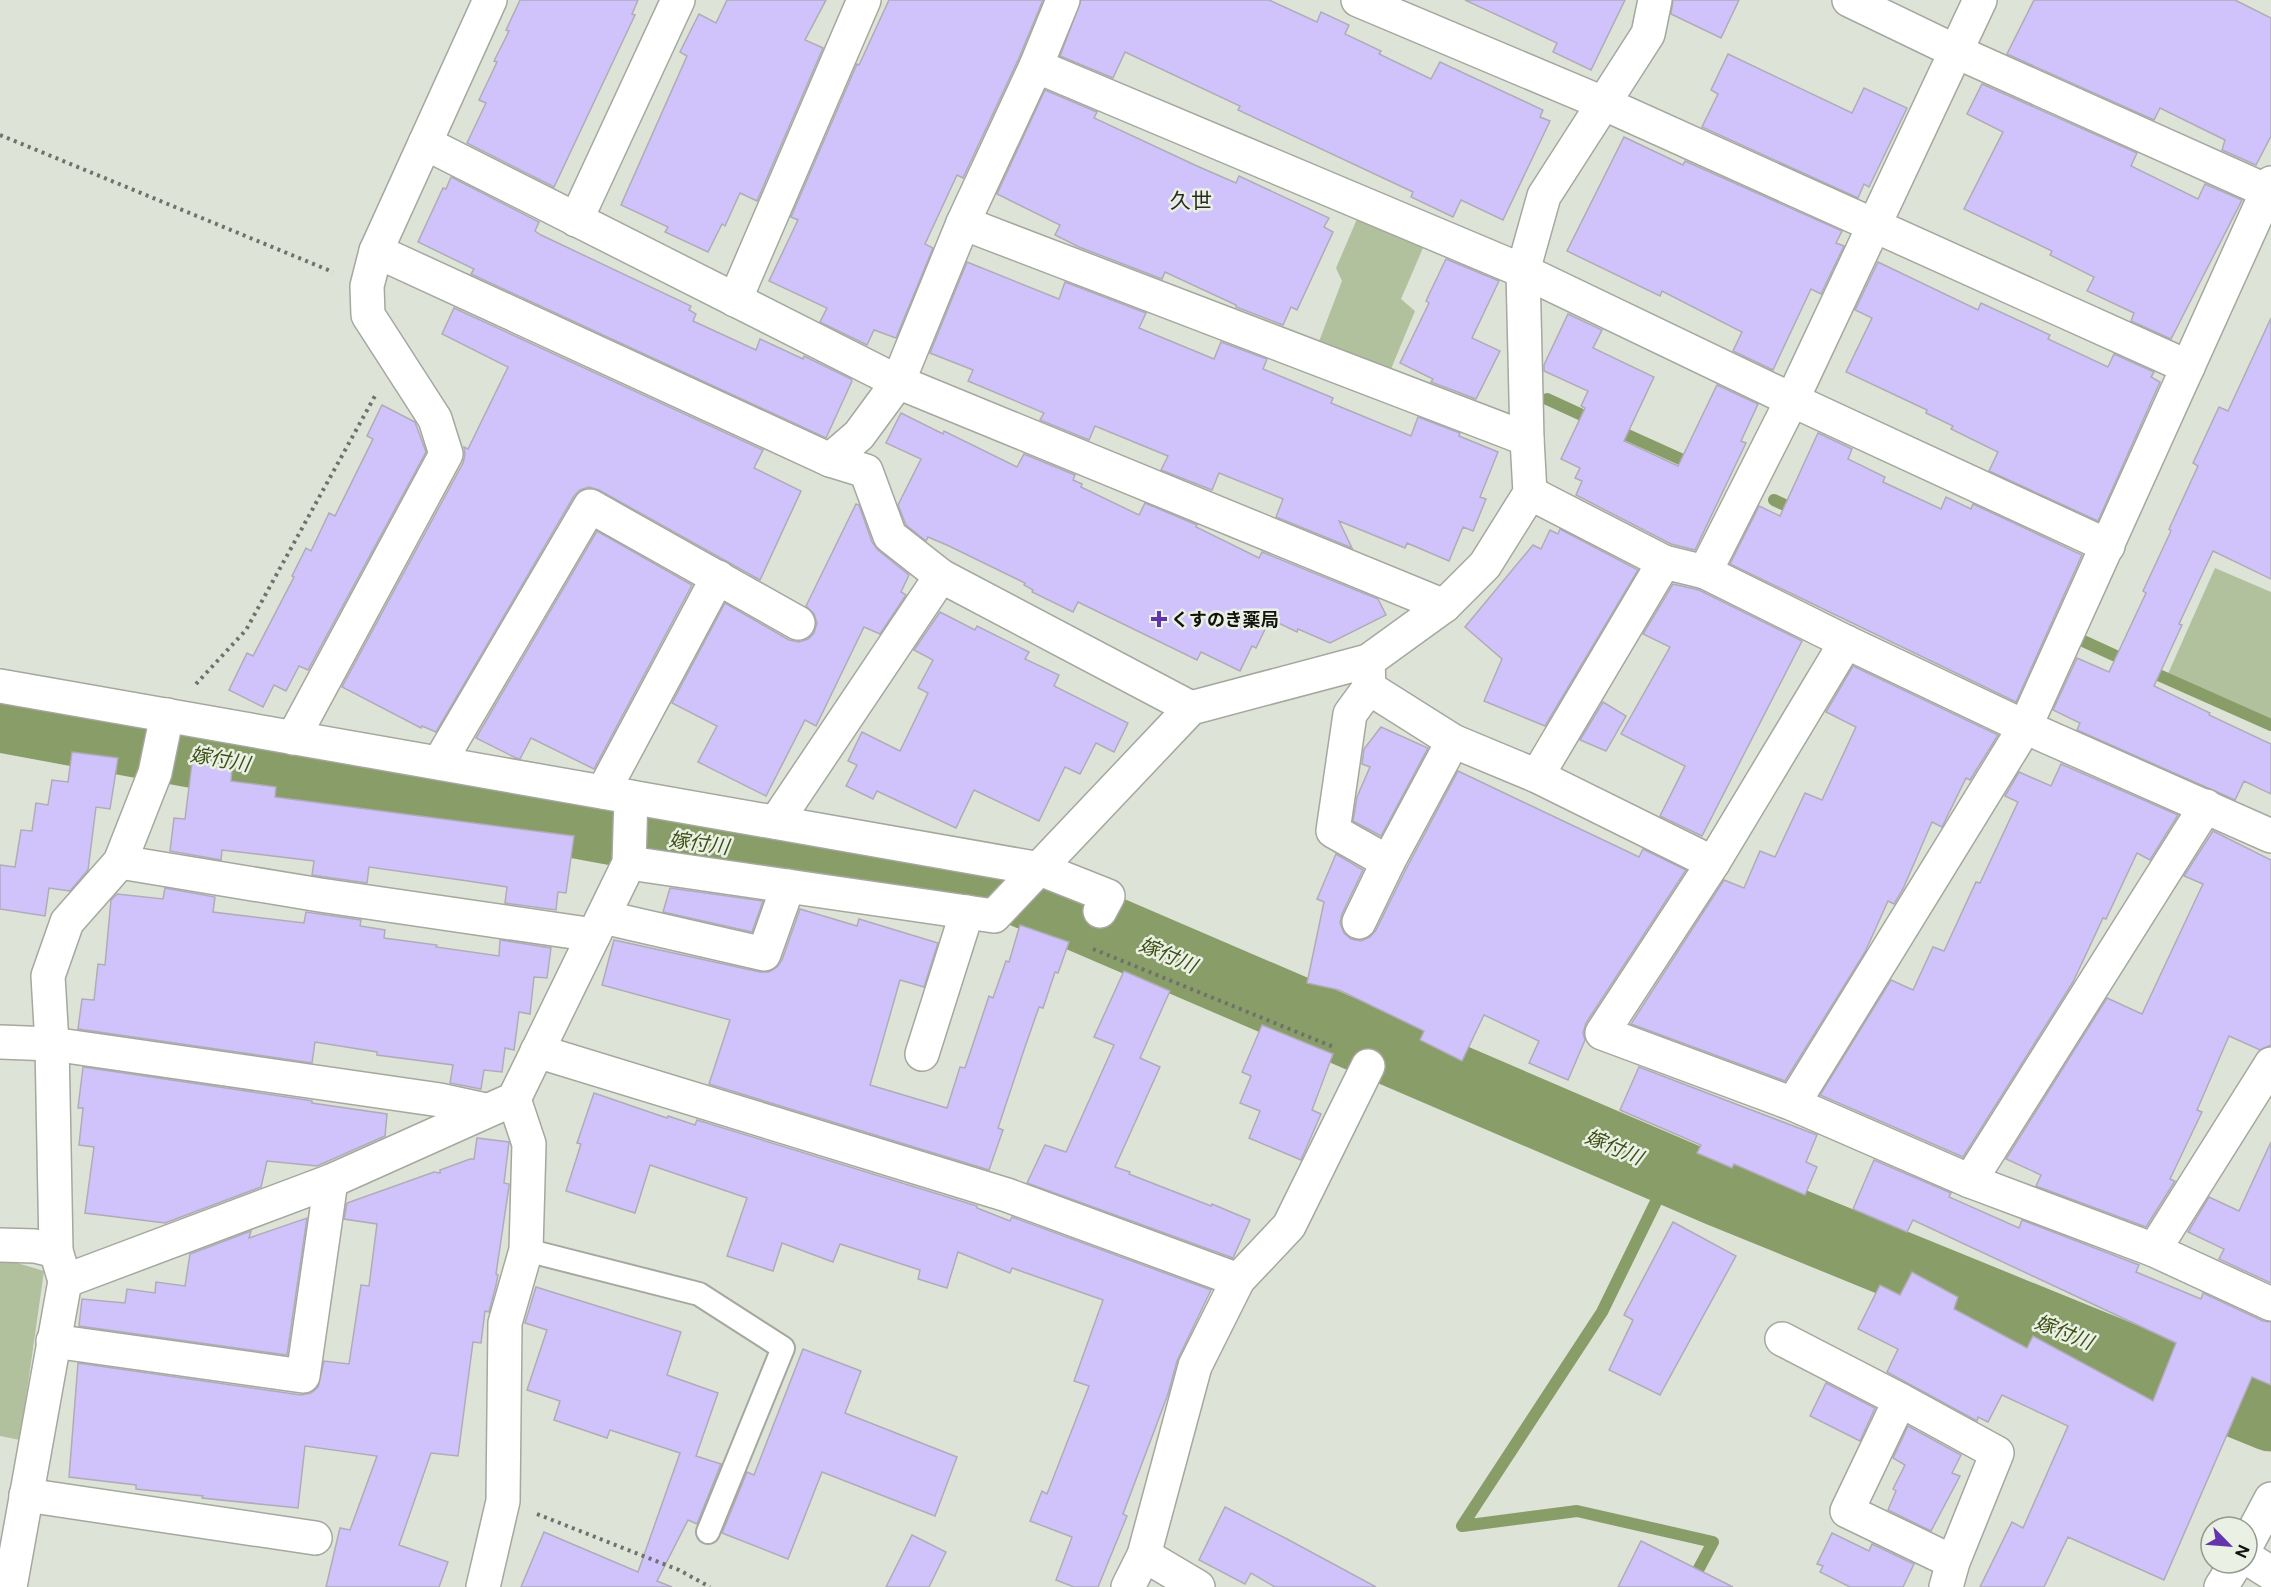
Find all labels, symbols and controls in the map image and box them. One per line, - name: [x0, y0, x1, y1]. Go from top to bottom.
- district label: 久世: [1170, 188, 1212, 213]
- place label: くすのき薬局: [1171, 609, 1278, 630]
- marker: くすのき薬局: [1152, 612, 1166, 626]
- water label: 嫁付川: [188, 742, 254, 776]
- water label: 嫁付川: [668, 827, 732, 859]
- water label: 嫁付川: [1136, 932, 1202, 979]
- water label: 嫁付川: [1582, 1124, 1648, 1171]
- water label: 嫁付川: [2032, 1310, 2098, 1355]
- north arrow: [2199, 1515, 2259, 1575]
- text: N: [2231, 1541, 2253, 1561]

